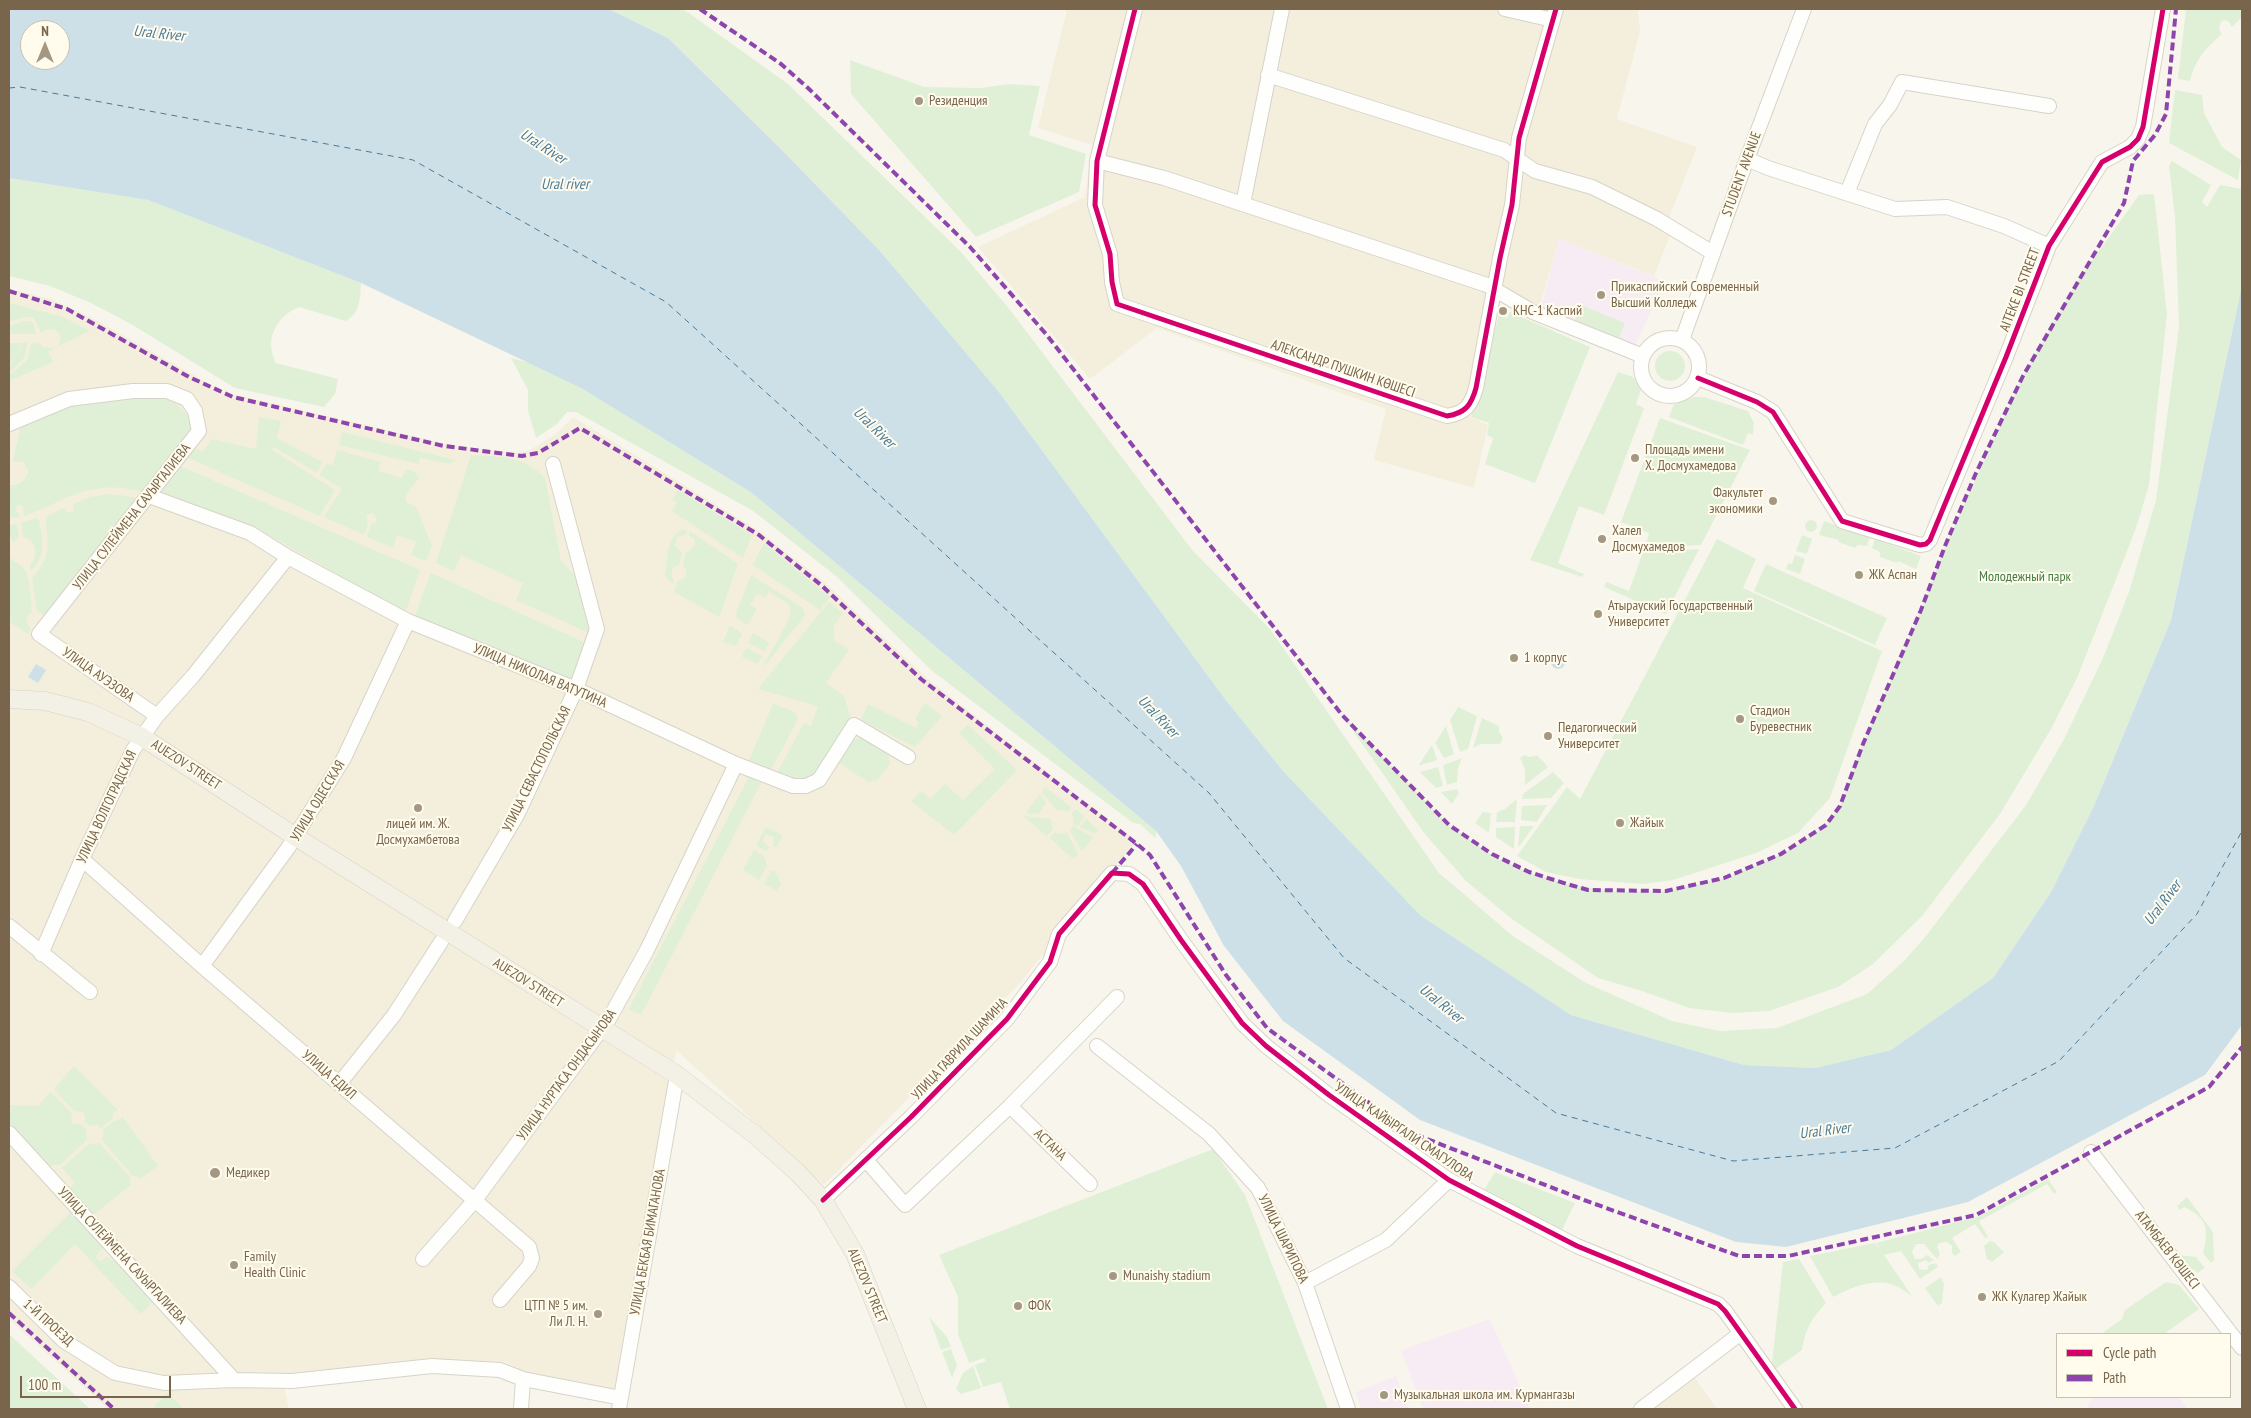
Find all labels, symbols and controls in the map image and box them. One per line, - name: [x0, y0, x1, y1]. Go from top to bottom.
- north arrow: [20, 20, 70, 70]
- text: N: [41, 22, 49, 40]
- water label: Ural River: [133, 22, 185, 46]
- place label: Резиденция: [929, 93, 988, 109]
- marker: Резиденция: [913, 95, 925, 107]
- water label: Ural River: [517, 126, 569, 168]
- street label: STUDENT AVENUE: [1719, 129, 1765, 219]
- water label: Ural river: [541, 176, 589, 194]
- street label: AITEKE BI STREET: [1996, 246, 2044, 334]
- place label: Прикаспийский Современный Высший Колледж: [1611, 279, 1759, 312]
- marker: Прикаспийский Современный Высший Колледж: [1595, 289, 1607, 301]
- place label: КНС-1 Каспий: [1513, 303, 1582, 319]
- marker: КНС-1 Каспий: [1497, 305, 1509, 317]
- street label: АЛЕКСАНДР ПУШКИН КӨШЕСІ: [1269, 336, 1417, 402]
- water label: Ural River: [849, 404, 899, 452]
- street label: УЛИЦА СУЛЕЙМЕНА САУЫРГАЛИЕВА: [70, 440, 194, 594]
- place label: Площадь имени Х. Досмухамедова: [1645, 442, 1736, 474]
- marker: Площадь имени Х. Досмухамедова: [1629, 452, 1641, 464]
- place label: Факультет экономики: [1709, 485, 1763, 518]
- marker: Факультет экономики: [1767, 495, 1779, 507]
- place label: Халел Досмухамедов: [1612, 523, 1685, 556]
- marker: Халел Досмухамедов: [1596, 533, 1608, 545]
- place label: ЖК Аспан: [1869, 567, 1917, 583]
- marker: ЖК Аспан: [1853, 569, 1865, 581]
- park label: Молодежный парк: [1979, 569, 2071, 585]
- place label: Атырауский Государственный Университет: [1608, 598, 1753, 630]
- marker: Атырауский Государственный Университет: [1592, 608, 1604, 620]
- street label: УЛИЦА НИКОЛАЯ ВАТУТИНА: [471, 640, 609, 712]
- street label: УЛИЦА АУЭЗОВА: [59, 644, 137, 706]
- place label: 1 корпус: [1524, 650, 1567, 666]
- marker: 1 корпус: [1508, 652, 1520, 664]
- water label: Ural River: [1134, 692, 1182, 742]
- place label: Стадион Буревестник: [1750, 703, 1812, 736]
- street label: УЛИЦА СЕВАСТОПОЛЬСКАЯ: [499, 704, 575, 834]
- marker: Стадион Буревестник: [1734, 713, 1746, 725]
- place label: Педагогический Университет: [1558, 720, 1637, 752]
- marker: Педагогический Университет: [1542, 730, 1554, 742]
- street label: AUEZOV STREET: [148, 736, 224, 794]
- street label: УЛИЦА ВОЛГОГРАДСКАЯ: [73, 748, 141, 866]
- street label: УЛИЦА ОДЕССКАЯ: [287, 757, 349, 845]
- marker: лицей им. Ж. Досмухамбетова: [412, 802, 424, 814]
- place label: Жайык: [1630, 815, 1664, 831]
- place label: лицей им. Ж. Досмухамбетова: [376, 816, 460, 849]
- marker: Жайык: [1614, 817, 1626, 829]
- water label: Ural River: [2140, 877, 2186, 929]
- street label: AUEZOV STREET: [490, 955, 566, 1011]
- water label: Ural River: [1415, 981, 1467, 1027]
- street label: УЛИЦА ГАВРИЛА ШАМИНА: [908, 995, 1012, 1103]
- street label: УЛИЦА НУРТАСА ОНДАСЫНОВА: [514, 1006, 620, 1144]
- street label: УЛИЦА ЕДИЛ: [298, 1047, 360, 1103]
- street label: УЛИЦА КАЙЫРГАЛИ СМАГУЛОВА: [1331, 1079, 1477, 1185]
- water label: Ural River: [1799, 1119, 1851, 1143]
- street label: АСТАНА: [1030, 1126, 1070, 1164]
- place label: Медикер: [226, 1165, 270, 1181]
- marker: Медикер: [208, 1166, 222, 1180]
- street label: УЛИЦА БЕКБАЯ БИМАГАНОВА: [627, 1168, 669, 1316]
- street label: УЛИЦА СУЛЕЙМЕНА САУЫРГАЛИЕВА: [54, 1184, 190, 1328]
- street label: УЛИЦА ШАРИПОВА: [1254, 1192, 1312, 1286]
- street label: АТАМБАЕВ КӨШЕСІ: [2131, 1207, 2203, 1293]
- street label: AUEZOV STREET: [844, 1246, 890, 1326]
- place label: Family Health Clinic: [244, 1249, 306, 1282]
- marker: Family Health Clinic: [228, 1259, 240, 1271]
- place label: Munaishy stadium: [1123, 1268, 1210, 1284]
- marker: Munaishy stadium: [1107, 1270, 1119, 1282]
- place label: ЖК Кулагер Жайык: [1992, 1289, 2087, 1305]
- marker: ЖК Кулагер Жайык: [1976, 1291, 1988, 1303]
- street label: 1-Й ПРОЕЗД: [19, 1296, 77, 1350]
- place label: ЦТП № 5 им. Ли Л. Н.: [524, 1298, 588, 1330]
- place label: ФОК: [1028, 1298, 1051, 1314]
- marker: ФОК: [1012, 1300, 1024, 1312]
- marker: ЦТП № 5 им. Ли Л. Н.: [592, 1308, 604, 1320]
- legend: [2056, 1333, 2231, 1398]
- text: Cycle path: [2103, 1343, 2156, 1362]
- scale bar: [22, 1366, 174, 1398]
- text: Path: [2103, 1368, 2126, 1387]
- text: 100 m: [28, 1375, 61, 1394]
- place label: Музыкальная школа им. Курмангазы: [1394, 1387, 1575, 1403]
- marker: Музыкальная школа им. Курмангазы: [1378, 1389, 1390, 1401]

